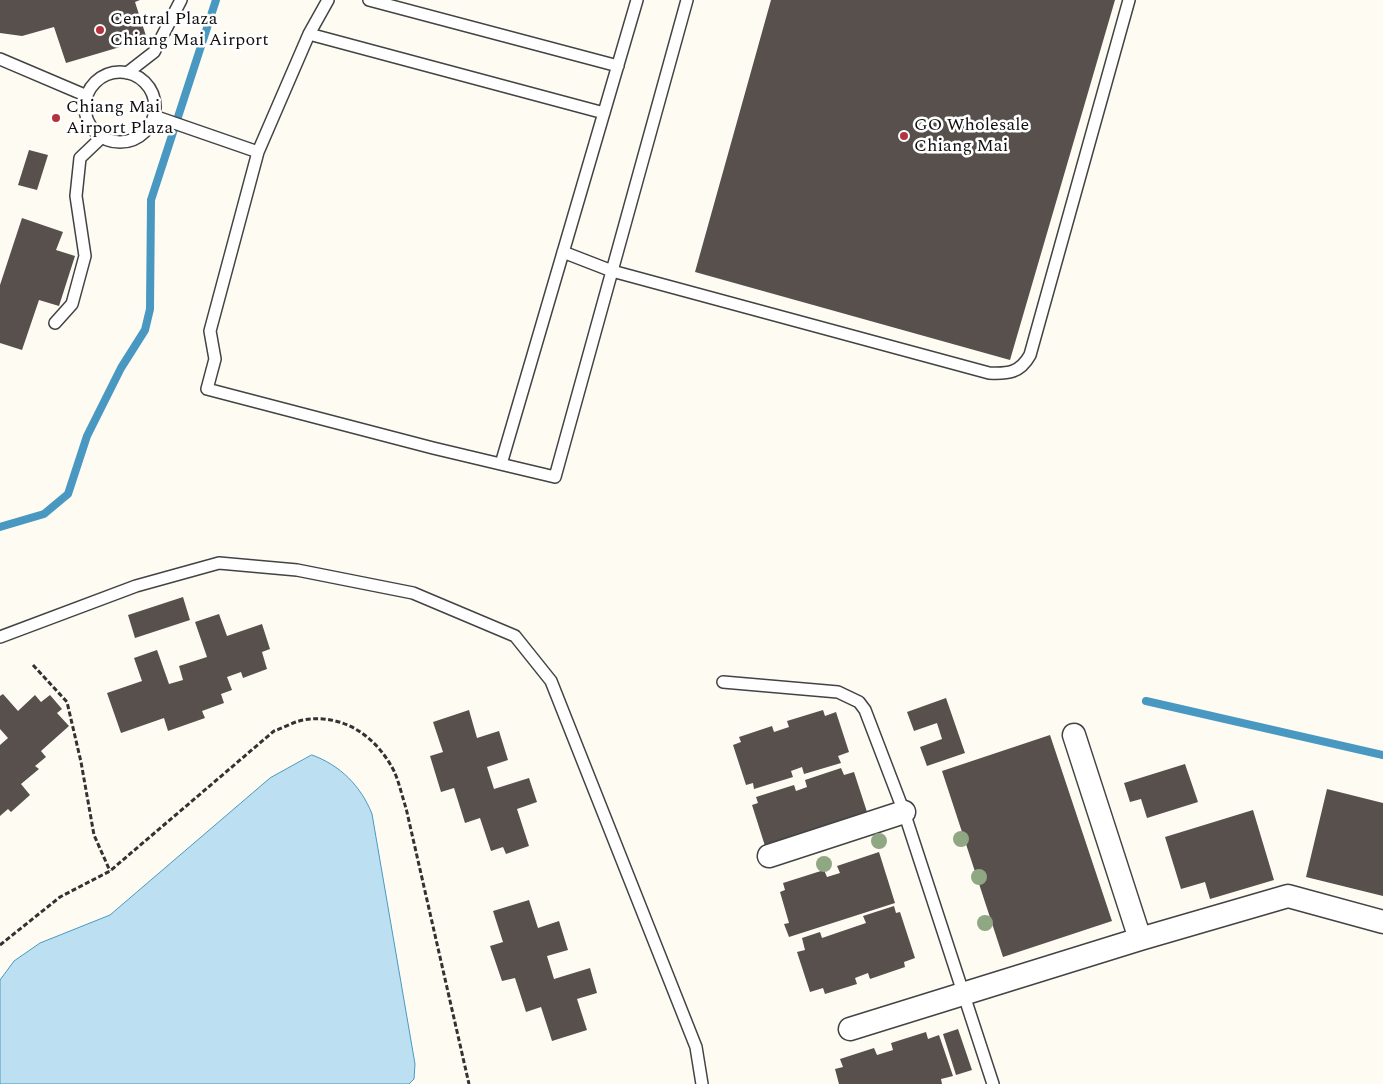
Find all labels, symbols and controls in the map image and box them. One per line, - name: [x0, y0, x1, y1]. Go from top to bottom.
- place label: Central Plaza Chiang Mai Airport: [110, 9, 269, 52]
- marker: Central Plaza Chiang Mai Airport: [94, 24, 106, 36]
- place label: Chiang Mai Airport Plaza: [66, 97, 173, 140]
- marker: Chiang Mai Airport Plaza: [50, 112, 62, 124]
- place label: GO Wholesale Chiang Mai: [914, 115, 1029, 158]
- marker: GO Wholesale Chiang Mai: [898, 130, 910, 142]

